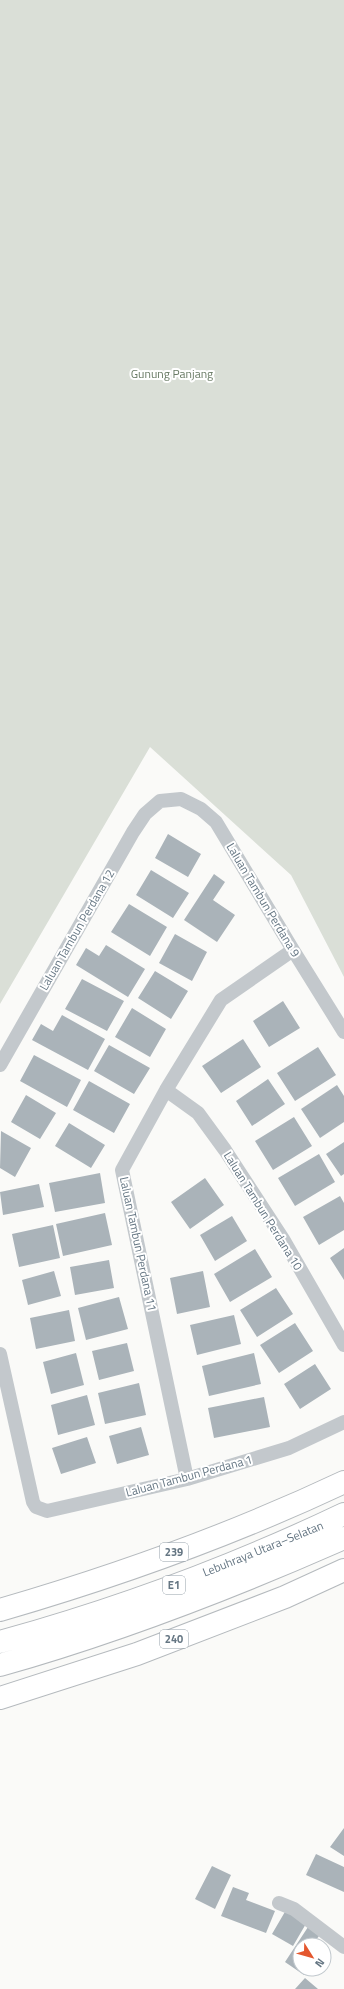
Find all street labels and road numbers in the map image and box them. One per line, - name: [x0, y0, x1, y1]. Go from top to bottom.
- street label: Laluan Tambun Perdana 9: [222, 839, 305, 961]
- street label: Laluan Tambun Perdana 12: [34, 866, 119, 994]
- street label: Laluan Tambun Perdana 10: [219, 1148, 308, 1274]
- street label: Laluan Tambun Perdana 11: [115, 1175, 162, 1313]
- street label: Laluan Tambun Perdana 1: [123, 1449, 254, 1502]
- street label: Lebuhraya Utara–Selatan: [200, 1516, 326, 1581]
- road number: 239: [160, 1543, 188, 1561]
- road number: E1: [163, 1576, 185, 1594]
- road number: 240: [160, 1630, 188, 1648]

